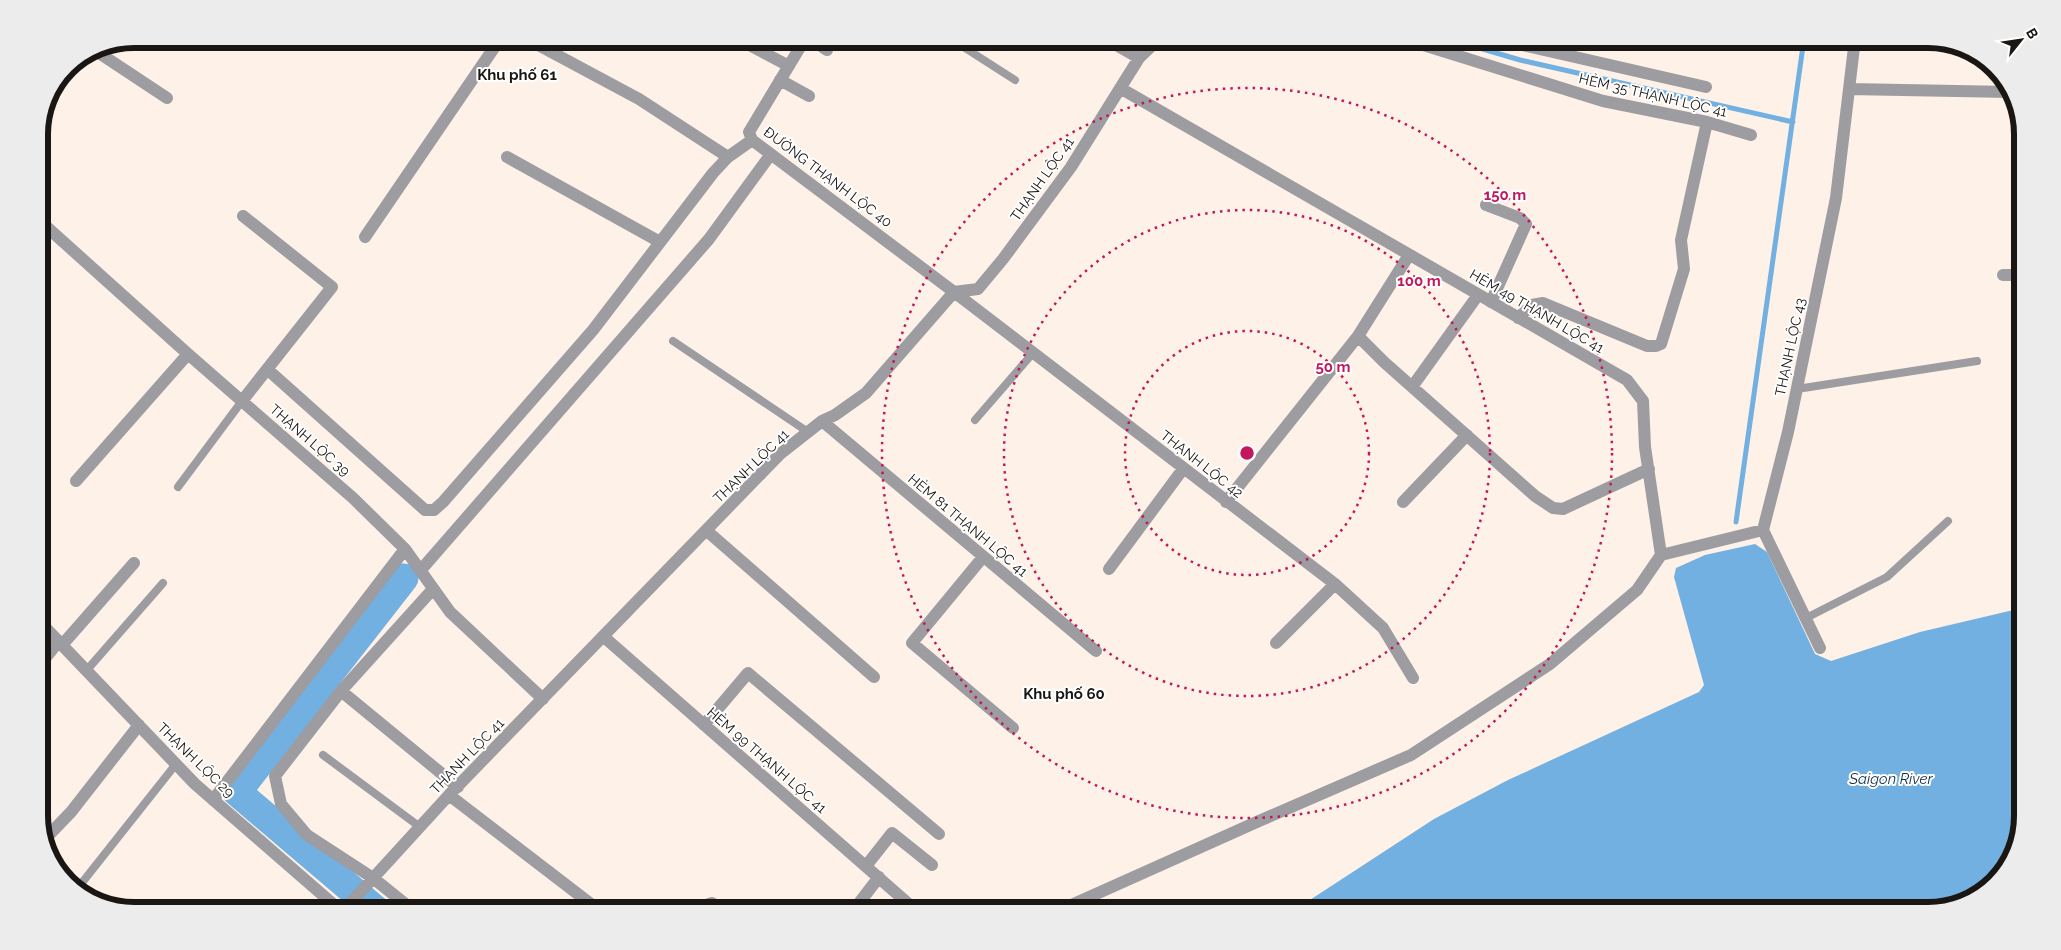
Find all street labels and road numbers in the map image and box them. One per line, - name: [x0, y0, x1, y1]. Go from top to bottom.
- street label: HẺM 35 THẠNH LỘC 41: [1577, 69, 1729, 120]
- street label: ĐƯỜNG THẠNH LỘC 40: [761, 123, 896, 230]
- street label: THẠNH LỘC 41: [1006, 133, 1077, 224]
- street label: HẺM 49 THẠNH LỘC 41: [1467, 265, 1607, 356]
- street label: THẠNH LỘC 43: [1771, 296, 1808, 398]
- street label: THẠNH LỘC 39: [267, 400, 354, 479]
- street label: THẠNH LỘC 41: [709, 425, 792, 506]
- street label: THẠNH LỘC 42: [1158, 426, 1247, 501]
- street label: HẺM 81 THẠNH LỘC 41: [905, 470, 1032, 580]
- street label: HẺM 99 THẠNH LỘC 41: [704, 703, 831, 816]
- street label: THẠNH LỘC 41: [426, 714, 507, 797]
- street label: THẠNH LỘC 29: [154, 719, 238, 801]

